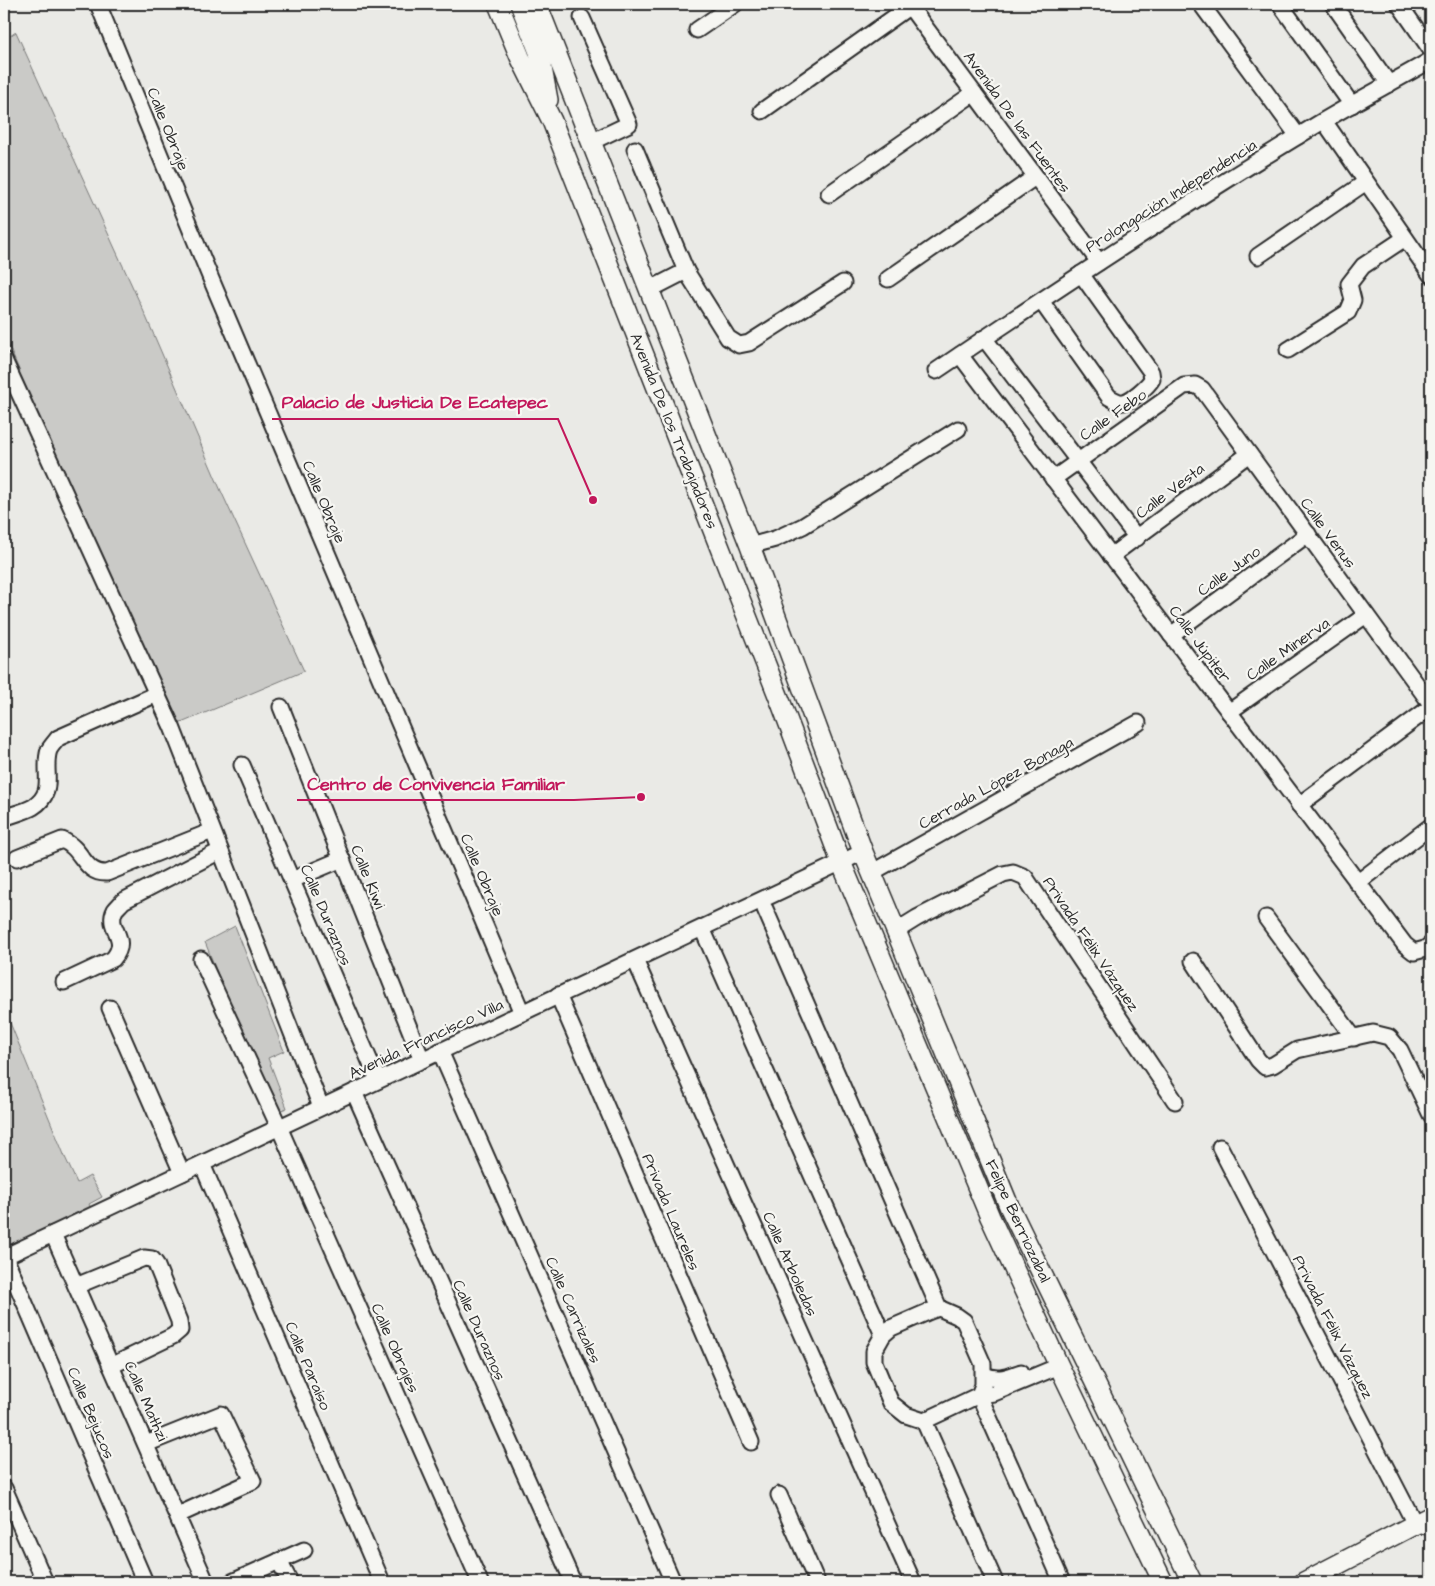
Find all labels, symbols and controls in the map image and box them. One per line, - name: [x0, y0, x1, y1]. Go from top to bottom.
- street label: Avenida De las Fuentes: [958, 47, 1076, 197]
- street label: Calle Obraje: [141, 84, 195, 174]
- street label: Prolongación Independencia: [1081, 134, 1261, 259]
- street label: Avenida De los Trabajadores: [625, 330, 723, 532]
- street label: Calle Febo: [1075, 384, 1151, 446]
- callout: Palacio de Justicia De Ecatepec: [272, 386, 558, 419]
- text: Palacio de Justicia De Ecatepec: [282, 390, 549, 415]
- street label: Calle Obraje: [297, 457, 351, 547]
- street label: Calle Vesta: [1131, 458, 1209, 524]
- street label: Calle Venus: [1295, 493, 1361, 573]
- street label: Calle Juno: [1193, 541, 1265, 601]
- street label: Calle Júpiter: [1164, 601, 1236, 687]
- street label: Calle Minerva: [1242, 612, 1334, 686]
- street label: Cerrada López Bonaga: [915, 731, 1078, 836]
- callout: Centro de Convivencia Familiar: [297, 767, 574, 800]
- text: Centro de Convivencia Familiar: [307, 772, 565, 797]
- street label: Calle Obraje: [455, 830, 509, 920]
- street label: Calle Kiwi: [345, 842, 391, 913]
- street label: Calle Duraznos: [295, 861, 357, 969]
- street label: Privada Félix Vázquez: [1038, 872, 1144, 1016]
- street label: Avenida Francisco Villa: [345, 993, 507, 1085]
- street label: Privada Laureles: [637, 1150, 705, 1274]
- street label: Felipe Berriozabal: [980, 1156, 1056, 1286]
- street label: Calle Arboledas: [757, 1208, 823, 1320]
- street label: Privada Félix Vázquez: [1287, 1251, 1379, 1403]
- street label: Calle Carrizales: [540, 1253, 606, 1367]
- street label: Calle Duraznos: [447, 1276, 511, 1384]
- street label: Calle Obrajes: [365, 1300, 425, 1396]
- street label: Calle Paraíso: [279, 1318, 337, 1414]
- street label: Calle Mathzi: [119, 1357, 174, 1445]
- street label: Calle Bejucos: [62, 1364, 120, 1462]

